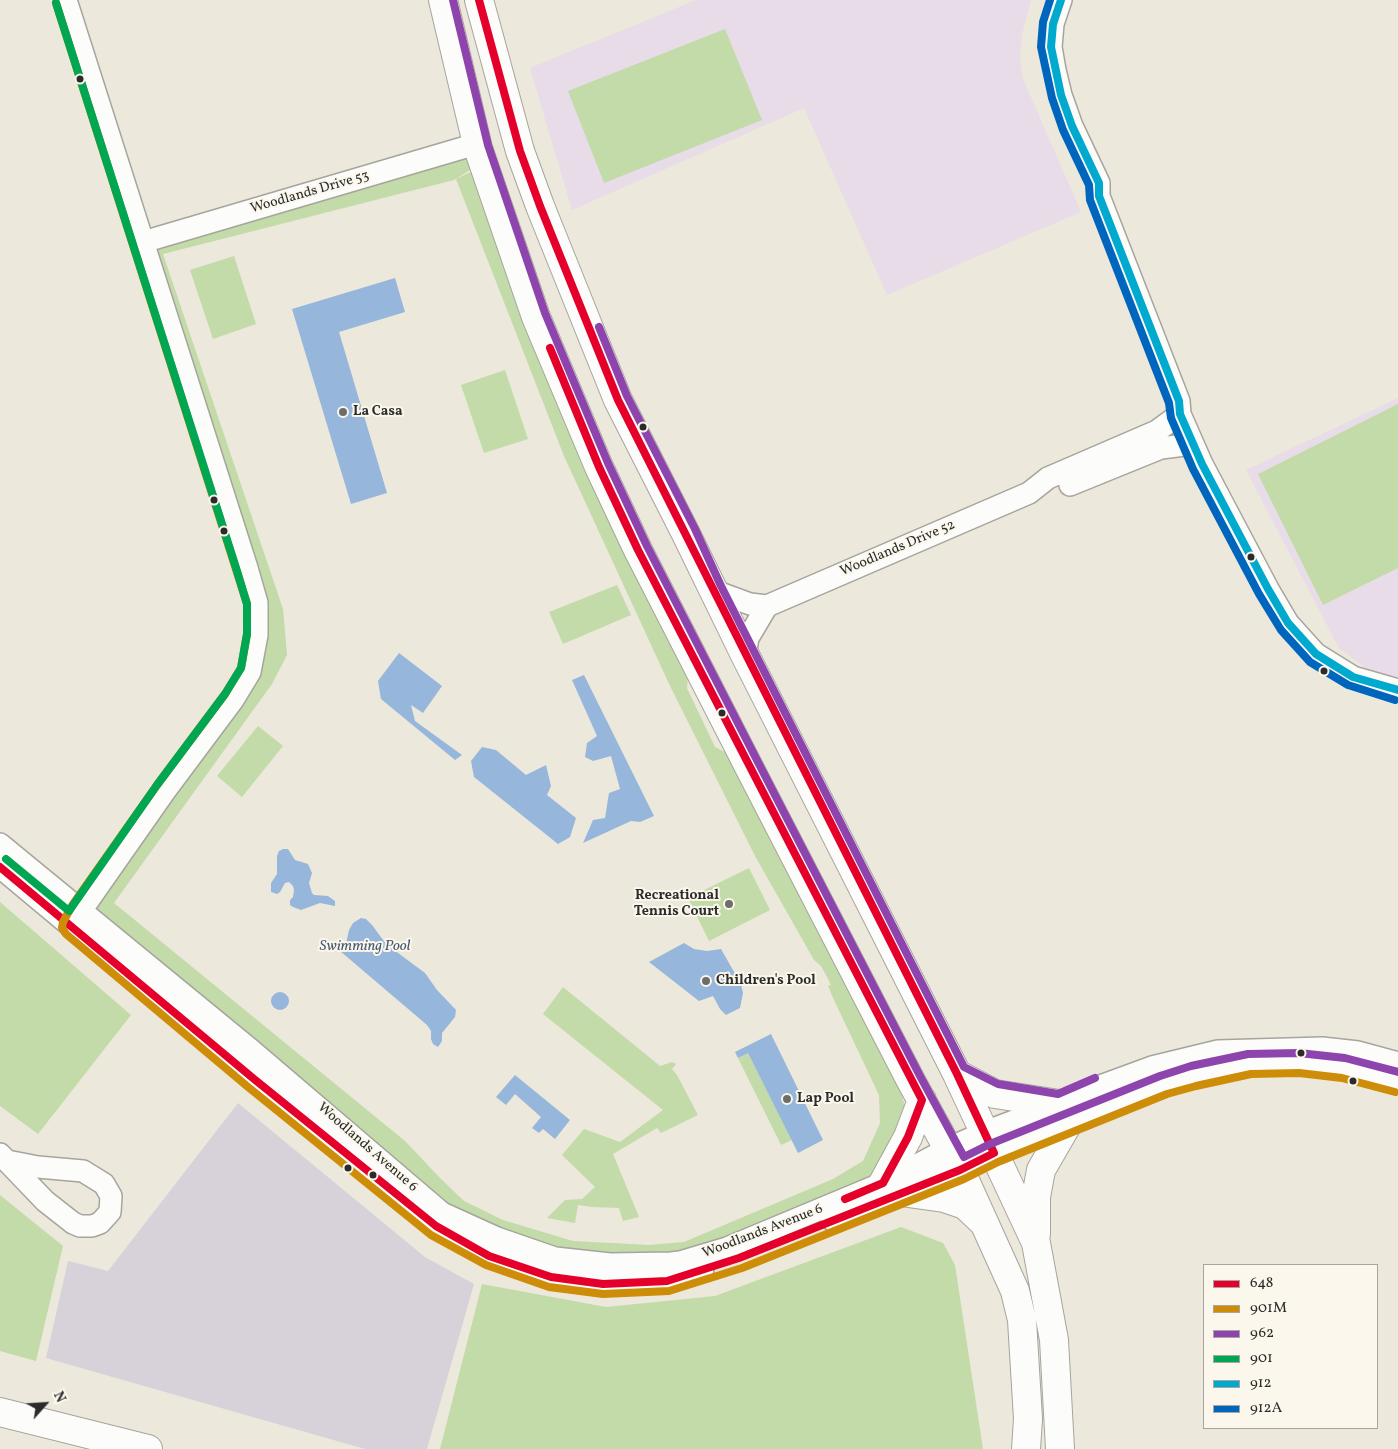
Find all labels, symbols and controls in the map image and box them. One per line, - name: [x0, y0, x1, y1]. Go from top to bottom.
- unlabelled marker: [75, 74, 85, 84]
- street label: Woodlands Drive 53: [249, 168, 371, 218]
- place label: La Casa: [353, 404, 403, 420]
- marker: La Casa: [337, 406, 349, 418]
- unlabelled marker: [638, 422, 648, 432]
- unlabelled marker: [209, 495, 219, 505]
- street label: Woodlands Drive 52: [838, 517, 958, 581]
- unlabelled marker: [219, 526, 229, 536]
- unlabelled marker: [1246, 552, 1256, 562]
- unlabelled marker: [1319, 666, 1329, 676]
- unlabelled marker: [717, 708, 727, 718]
- place label: Recreational Tennis Court: [634, 888, 719, 920]
- marker: Recreational Tennis Court: [723, 898, 735, 910]
- water label: Swimming Pool: [320, 938, 410, 956]
- place label: Children's Pool: [716, 973, 816, 989]
- marker: Children's Pool: [700, 975, 712, 987]
- unlabelled marker: [1296, 1048, 1306, 1058]
- unlabelled marker: [1348, 1076, 1358, 1086]
- place label: Lap Pool: [797, 1091, 854, 1107]
- marker: Lap Pool: [781, 1093, 793, 1105]
- street label: Woodlands Avenue 6: [313, 1100, 421, 1196]
- unlabelled marker: [343, 1163, 353, 1173]
- unlabelled marker: [368, 1170, 378, 1180]
- street label: Woodlands Avenue 6: [700, 1201, 826, 1263]
- legend: [1203, 1264, 1378, 1429]
- text: 648: [1250, 1273, 1273, 1294]
- text: 901M: [1250, 1298, 1287, 1319]
- text: 962: [1250, 1323, 1274, 1344]
- text: 901: [1250, 1348, 1273, 1369]
- text: 912: [1250, 1373, 1272, 1394]
- north arrow: [20, 1379, 70, 1429]
- text: N: [48, 1388, 70, 1406]
- text: 912A: [1250, 1398, 1282, 1419]

